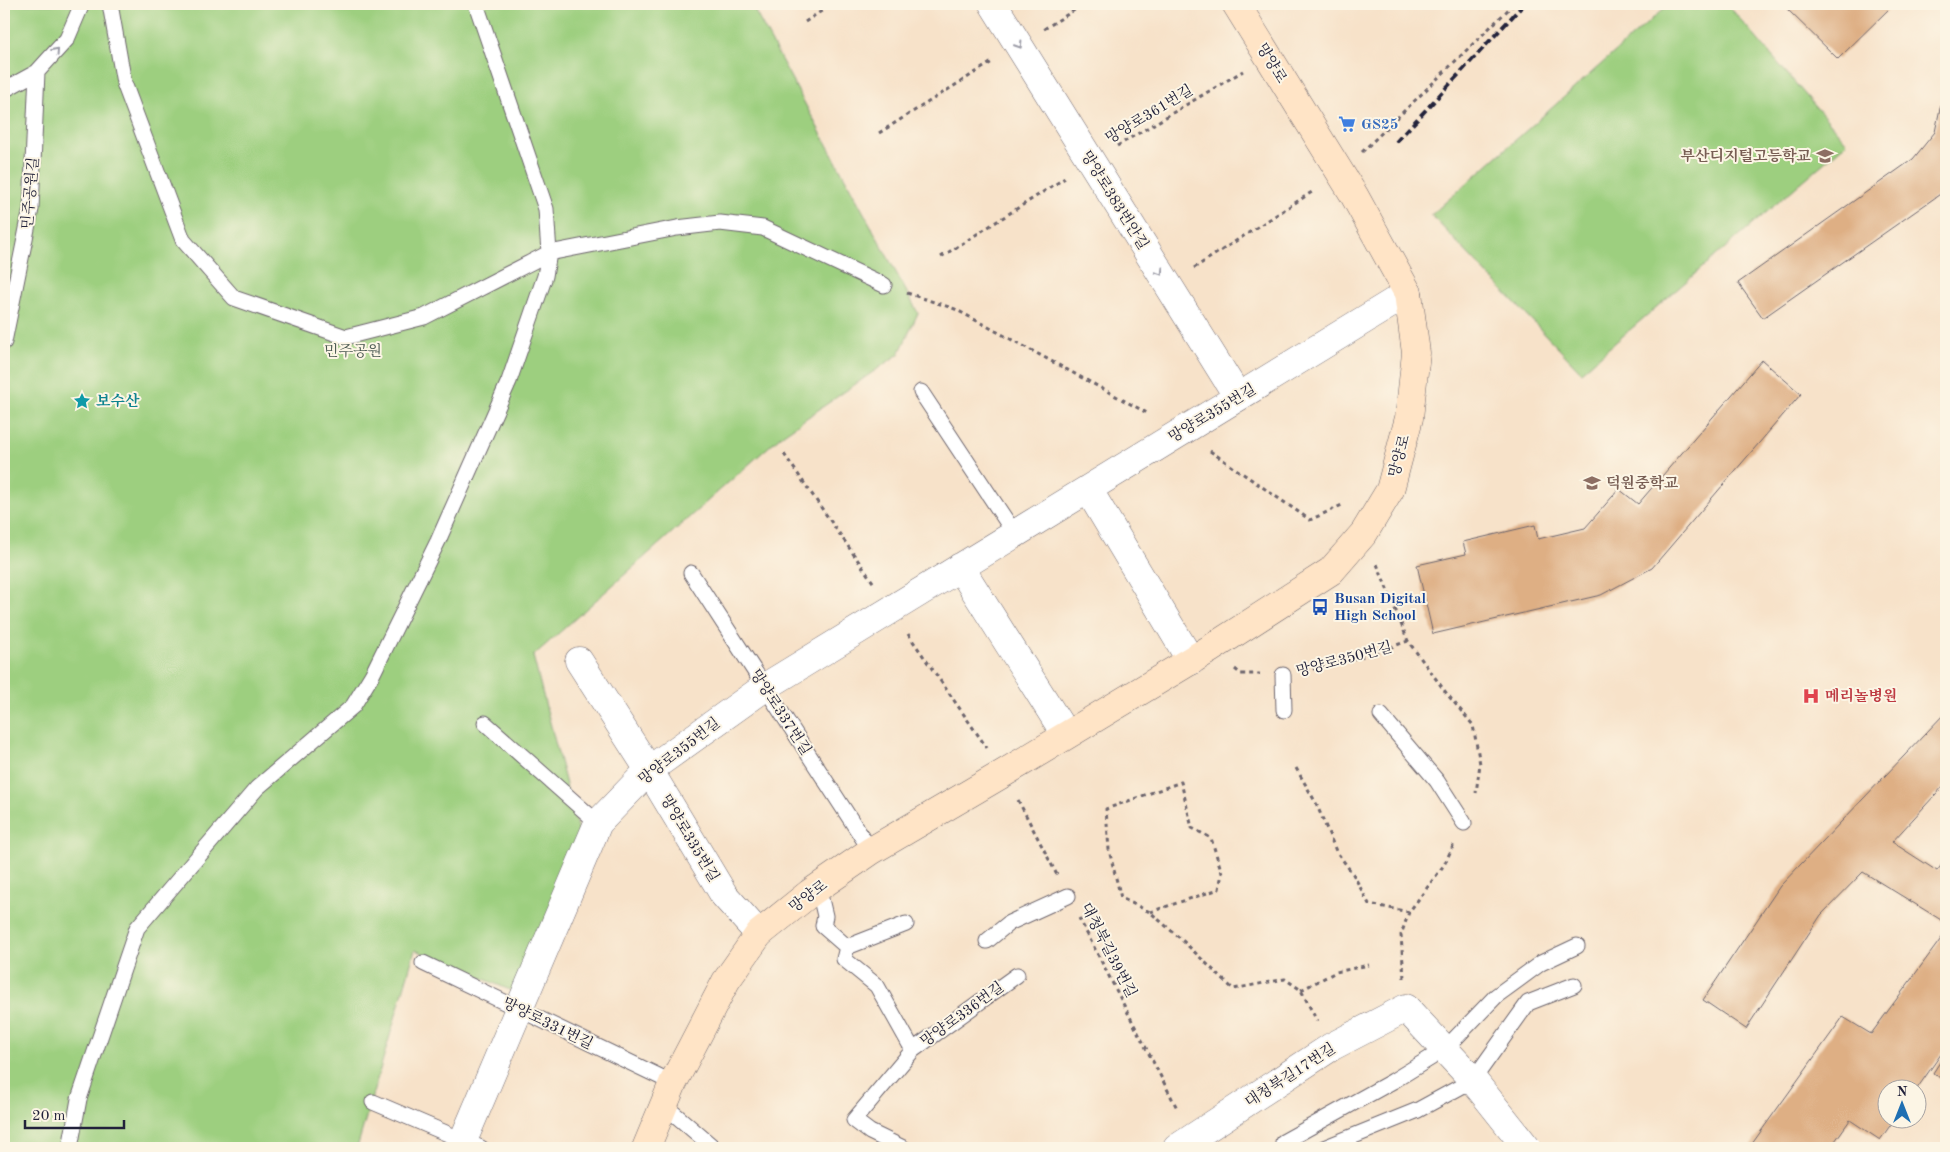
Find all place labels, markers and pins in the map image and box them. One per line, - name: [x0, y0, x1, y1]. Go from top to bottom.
- supermarket icon: GS25: [1337, 114, 1357, 134]
- place label: GS25: [1361, 118, 1399, 133]
- school or university icon: 부산디지털고등학교: [1815, 146, 1835, 166]
- place label: 부산디지털고등학교: [1681, 147, 1811, 165]
- place icon: 보수산: [72, 391, 92, 411]
- place label: 보수산: [96, 392, 140, 410]
- school or university icon: 덕원중학교: [1582, 473, 1602, 493]
- place label: 덕원중학교: [1606, 474, 1679, 492]
- place label: Busan Digital High School: [1334, 592, 1427, 624]
- bus stop icon: Busan Digital High School: [1310, 597, 1330, 617]
- hospital icon: 메리놀병원: [1801, 686, 1821, 706]
- place label: 메리놀병원: [1825, 687, 1897, 705]

